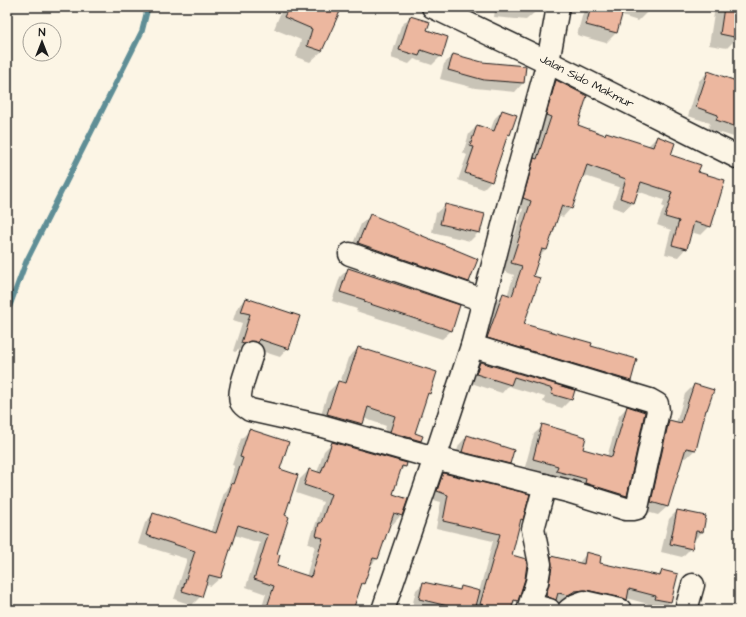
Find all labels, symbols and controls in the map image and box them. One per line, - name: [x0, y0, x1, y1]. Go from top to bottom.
- north arrow: [22, 22, 62, 62]
- text: N: [39, 25, 46, 40]
- street label: Jalan Sido Makmur: [537, 50, 637, 113]

